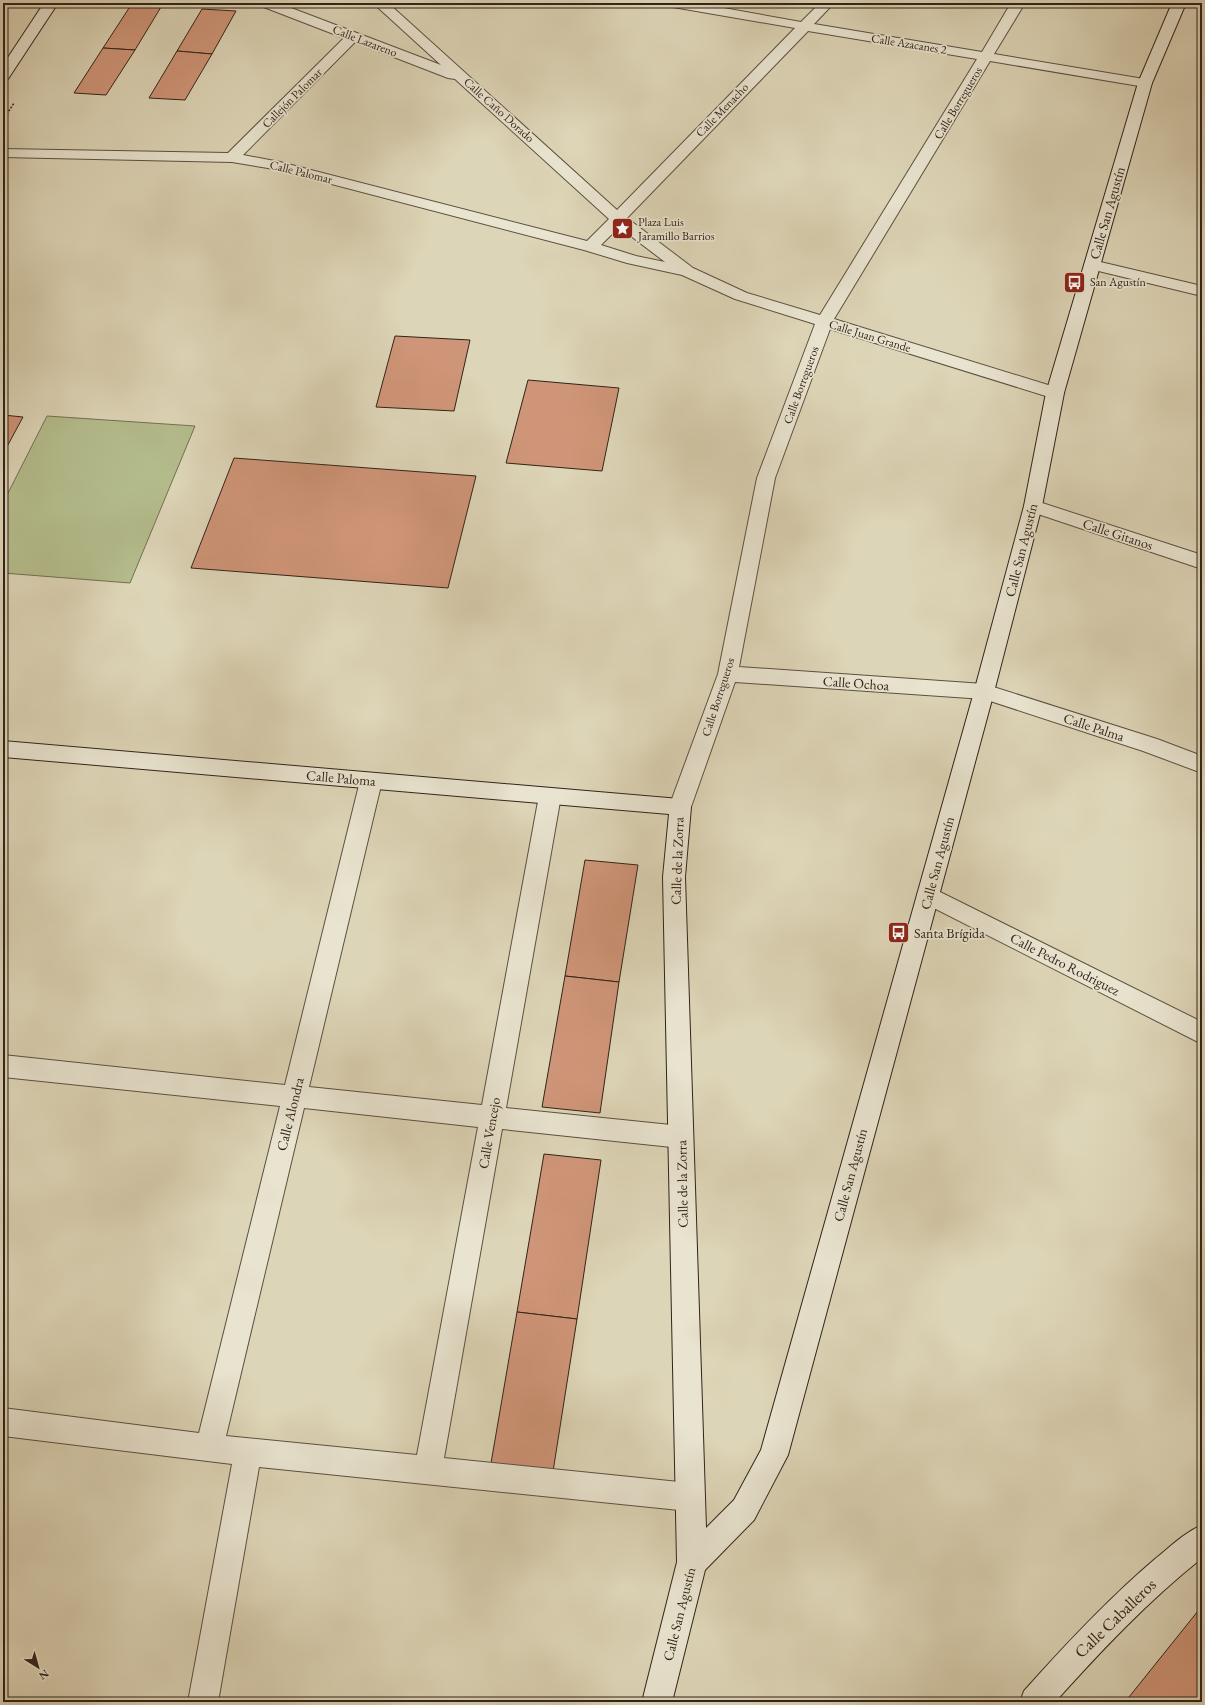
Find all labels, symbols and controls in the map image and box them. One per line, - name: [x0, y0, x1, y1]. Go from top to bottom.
- street label: Calle Lazareno: [330, 21, 400, 61]
- street label: Calle Azacanes 2: [870, 30, 948, 58]
- street label: Callejón Palomar: [258, 64, 326, 132]
- street label: Calle Borregueros: [930, 64, 986, 142]
- street label: Calle Caño Dorado: [460, 74, 538, 146]
- street label: Calle Menacho: [692, 79, 752, 141]
- street label: Calle Palomar: [268, 157, 334, 187]
- street label: Calle San Agustín: [1085, 164, 1129, 261]
- place label: Plaza Luis Jaramillo Barrios: [637, 214, 715, 244]
- place icon: Plaza Luis Jaramillo Barrios: [609, 216, 635, 242]
- bus stop icon: San Agustín: [1061, 269, 1087, 295]
- place label: San Agustín: [1090, 274, 1147, 290]
- street label: Calle Juan Grande: [827, 316, 913, 356]
- street label: Calle Borregueros: [779, 344, 823, 426]
- street label: Calle San Agustín: [1001, 501, 1041, 599]
- street label: Calle Gitanos: [1081, 514, 1156, 554]
- street label: Calle Borregueros: [698, 655, 738, 738]
- street label: Calle Ochoa: [822, 672, 890, 694]
- street label: Calle Palma: [1061, 709, 1127, 745]
- street label: Calle Paloma: [305, 766, 377, 790]
- street label: Calle San Agustín: [916, 814, 958, 912]
- street label: Calle de la Zorra: [666, 816, 688, 905]
- bus stop icon: Santa Brígida: [885, 920, 911, 946]
- place label: Santa Brígida: [914, 924, 985, 942]
- street label: Calle Pedro Rodriguez: [1007, 929, 1123, 1000]
- street label: Calle Alondra: [272, 1075, 308, 1153]
- street label: Calle Vencejo: [474, 1096, 504, 1170]
- street label: Calle San Agustín: [829, 1126, 871, 1224]
- street label: Calle de la Zorra: [672, 1139, 692, 1228]
- street label: Calle San Agustín: [659, 1565, 699, 1663]
- street label: Calle Caballeros: [1069, 1573, 1161, 1663]
- north arrow: [18, 1647, 58, 1687]
- text: N: [36, 1667, 52, 1683]

